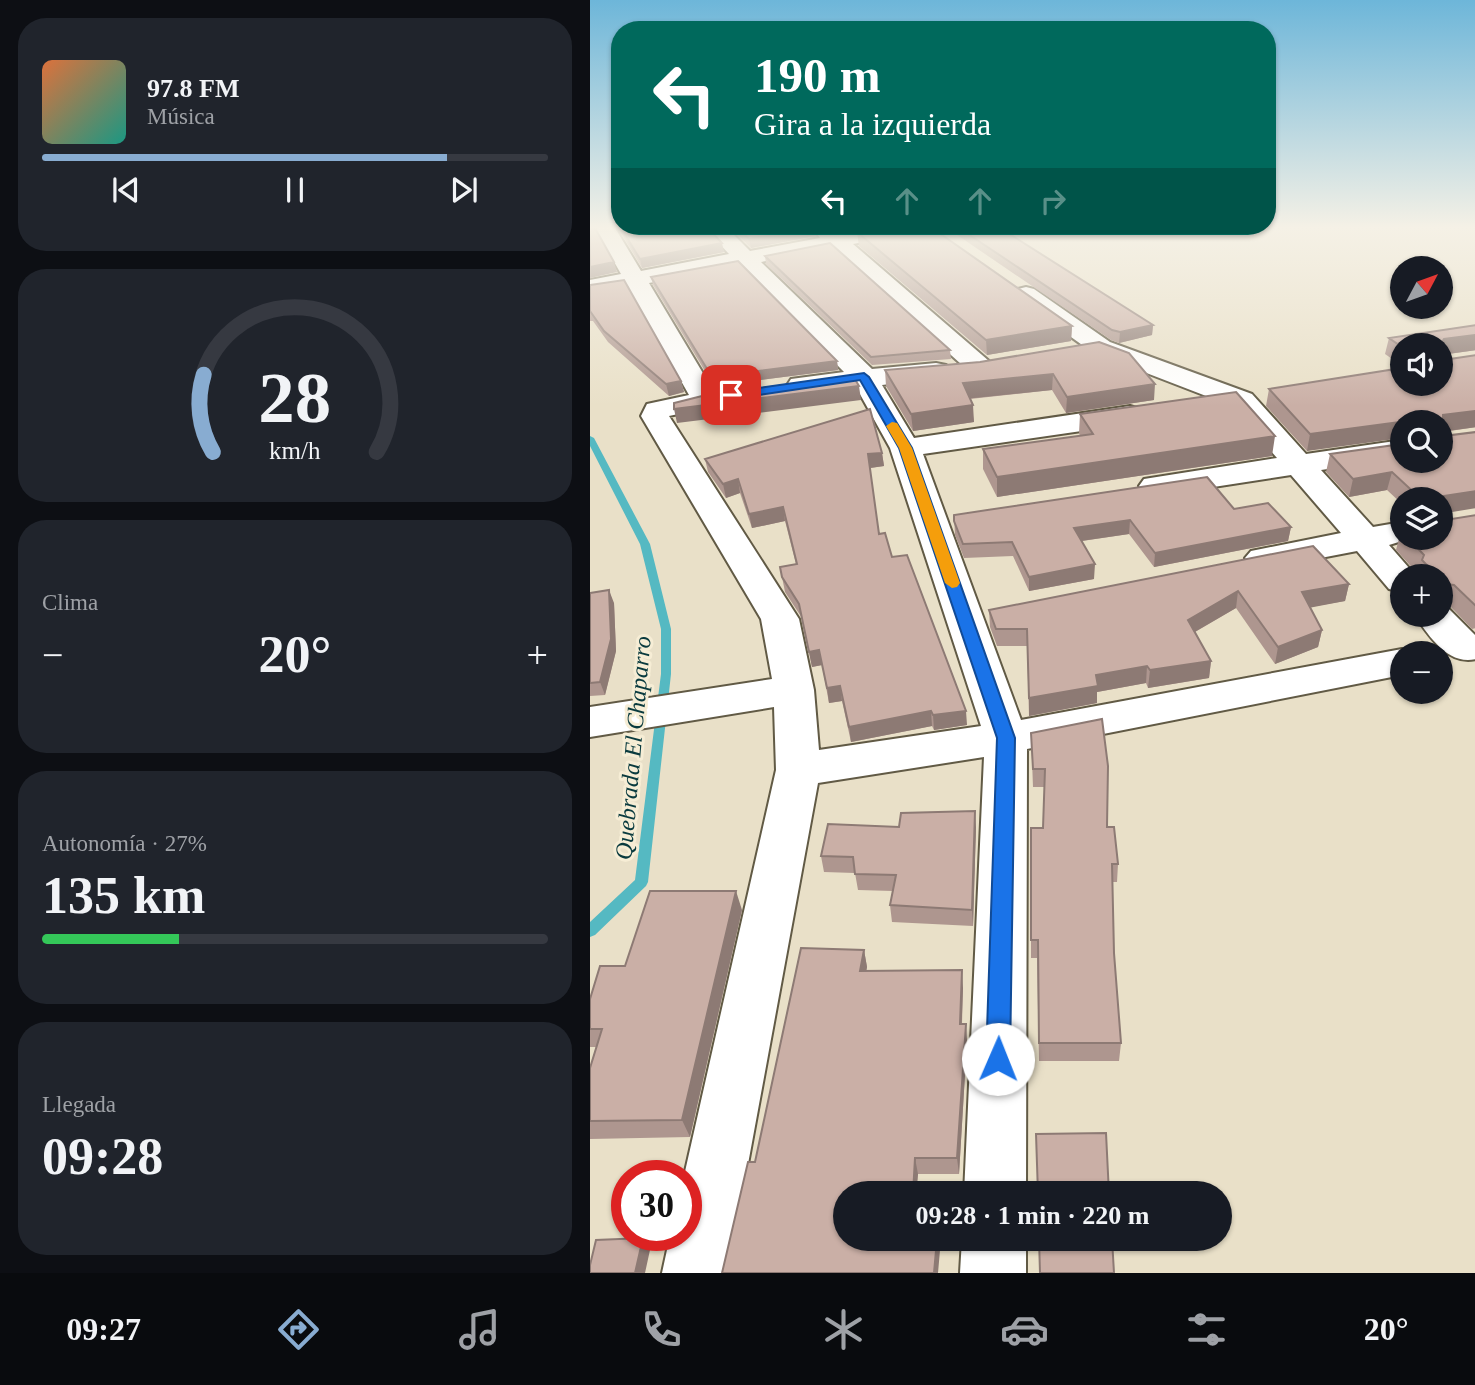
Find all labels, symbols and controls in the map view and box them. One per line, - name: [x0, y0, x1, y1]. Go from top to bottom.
- text: 190 m: [754, 48, 881, 103]
- icon: left: [639, 49, 730, 140]
- text: 97.8 FM: [147, 74, 239, 103]
- text: Música: [147, 104, 215, 129]
- text: Gira a la izquierda: [754, 106, 991, 142]
- icon: previous: [107, 171, 145, 209]
- icon: pause: [276, 171, 314, 209]
- icon: next: [445, 171, 483, 209]
- icon: left: [815, 182, 853, 220]
- icon: ahead: [888, 182, 926, 220]
- icon: ahead: [961, 182, 999, 220]
- icon: right: [1034, 182, 1072, 220]
- north arrow: [1390, 256, 1453, 318]
- map controls: [1390, 256, 1453, 704]
- button: sound: [1390, 333, 1453, 396]
- text: 28: [259, 357, 331, 438]
- pin: [701, 365, 761, 425]
- icon: arrive: [712, 376, 750, 414]
- button: search: [1390, 410, 1453, 473]
- text: km/h: [269, 436, 321, 463]
- button: layers: [1390, 487, 1453, 550]
- button: +: [1390, 564, 1453, 627]
- text: Clima: [42, 590, 98, 615]
- text: 20°: [259, 626, 331, 683]
- text: −: [42, 634, 63, 676]
- text: +: [527, 634, 548, 676]
- water label: Quebrada El Chaparro: [610, 635, 656, 861]
- button: −: [1390, 641, 1453, 704]
- text: Autonomía · 27%: [42, 831, 207, 856]
- text: 135 km: [42, 867, 205, 924]
- position arrow: [961, 1022, 1035, 1096]
- text: Llegada: [42, 1092, 116, 1117]
- text: 09:28: [42, 1128, 163, 1185]
- speed limit sign: 30: [611, 1160, 702, 1251]
- text: 09:28 · 1 min · 220 m: [916, 1201, 1150, 1230]
- icon: directions: [274, 1305, 323, 1354]
- icon: music: [455, 1305, 504, 1354]
- icon: phone: [637, 1305, 686, 1354]
- icon: climate: [819, 1305, 868, 1354]
- icon: car: [1000, 1305, 1049, 1354]
- icon: filters: [1182, 1305, 1231, 1354]
- text: 09:27: [66, 1311, 141, 1347]
- text: 20°: [1364, 1311, 1409, 1347]

